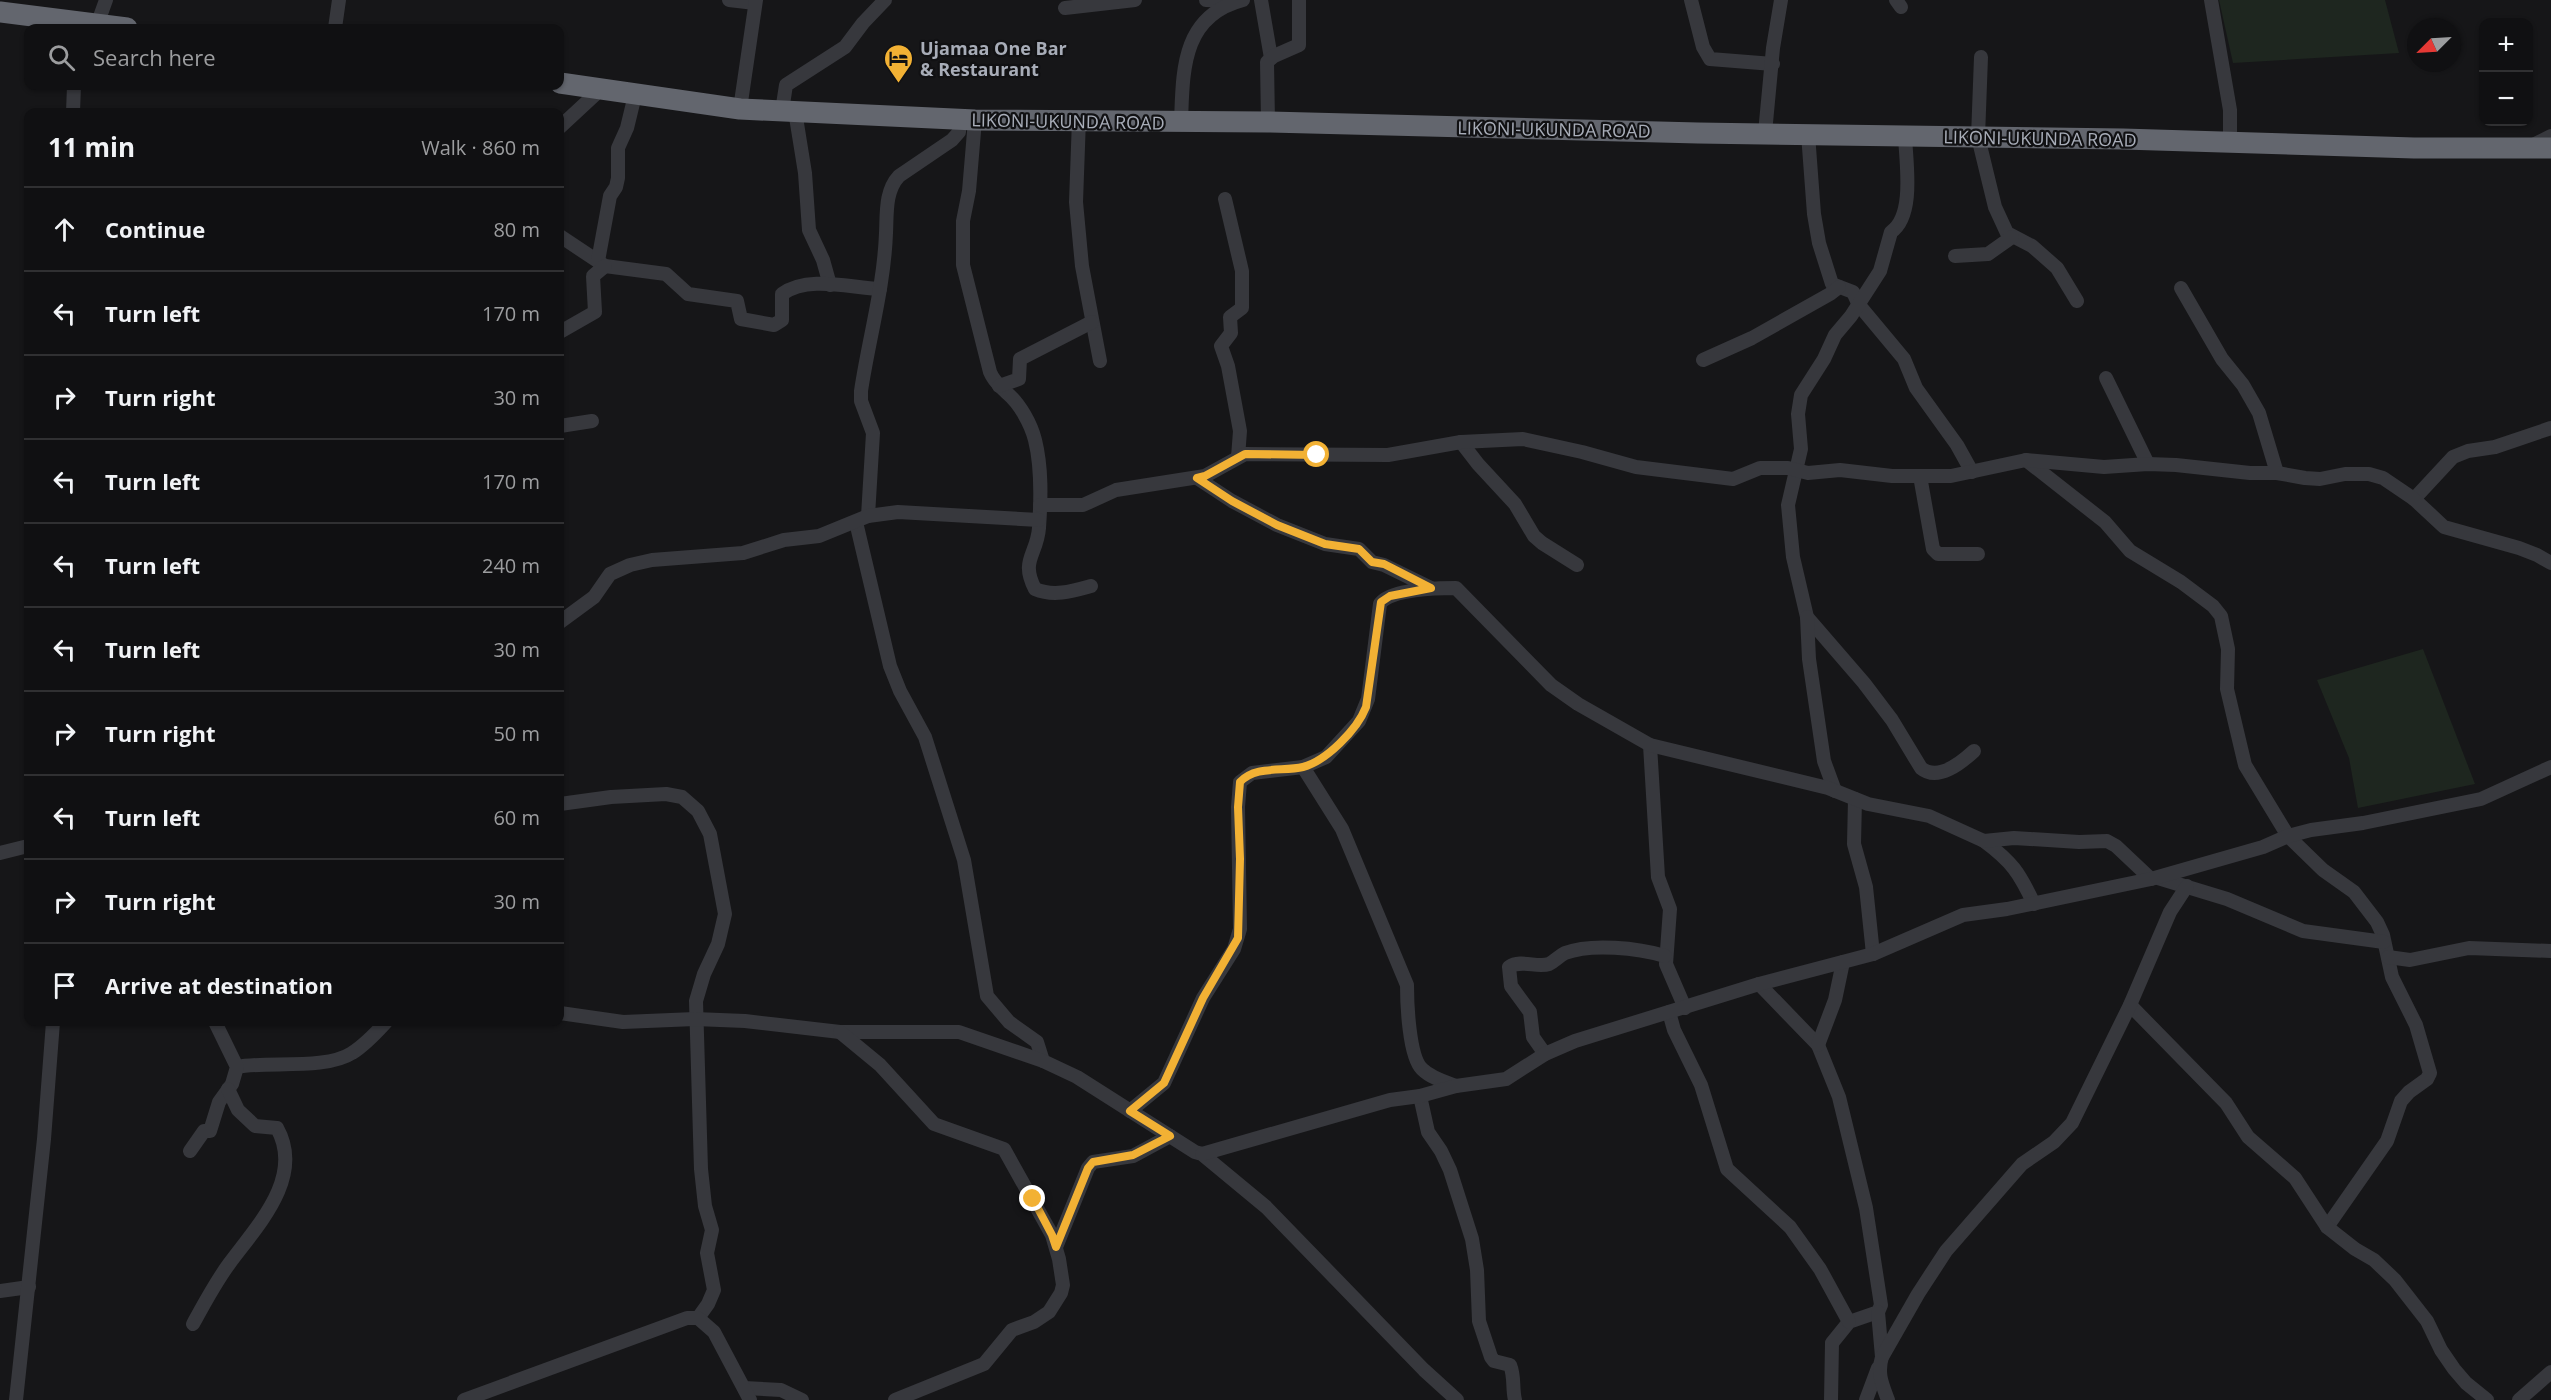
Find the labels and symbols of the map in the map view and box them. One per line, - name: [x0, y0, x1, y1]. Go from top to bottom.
- north arrow: [2407, 18, 2461, 72]
- place label: Ujamaa One Bar & Restaurant: [920, 36, 1067, 81]
- hotel icon: Ujamaa One Bar & Restaurant: [883, 42, 915, 84]
- street label: LIKONI-UKUNDA ROAD: [971, 107, 1165, 135]
- street label: LIKONI-UKUNDA ROAD: [1457, 115, 1651, 143]
- street label: LIKONI-UKUNDA ROAD: [1943, 124, 2137, 152]
- route start: [1303, 441, 1329, 467]
- route end: [1019, 1185, 1045, 1211]

